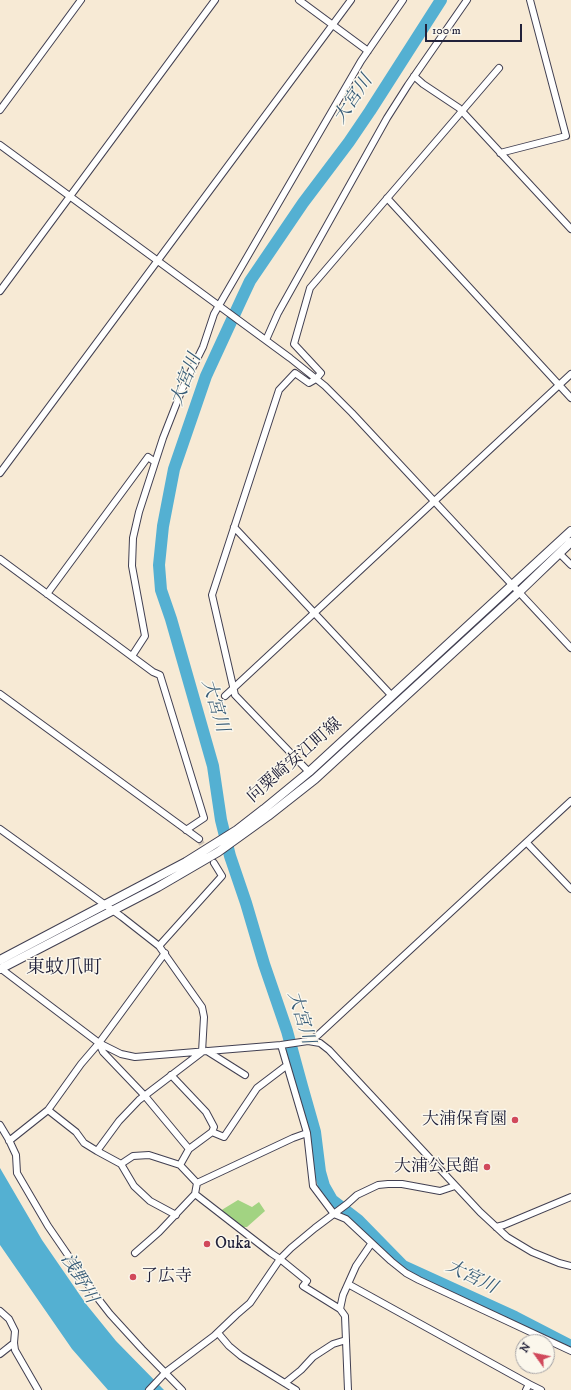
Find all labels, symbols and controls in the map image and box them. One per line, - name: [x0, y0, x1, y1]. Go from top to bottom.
- scale bar: [427, 16, 524, 42]
- text: 100 m: [432, 23, 461, 38]
- water label: 大宮川: [330, 72, 378, 128]
- water label: 大宮川: [167, 351, 207, 409]
- water label: 大宮川: [196, 677, 232, 735]
- street label: 向粟崎安江町線: [243, 714, 347, 808]
- district label: 東蚊爪町: [26, 958, 102, 980]
- water label: 大宮川: [282, 989, 318, 1047]
- place label: 大浦保育園: [422, 1110, 507, 1130]
- marker: 大浦保育園: [510, 1115, 520, 1125]
- place label: 大浦公民館: [394, 1157, 479, 1177]
- marker: 大浦公民館: [482, 1162, 492, 1172]
- place label: Ouka: [215, 1234, 251, 1254]
- marker: Ouka: [202, 1239, 212, 1249]
- water label: 浅野川: [55, 1250, 101, 1308]
- water label: 大宮川: [442, 1256, 500, 1300]
- place label: 了広寺: [141, 1267, 192, 1287]
- marker: 了広寺: [128, 1272, 138, 1282]
- north arrow: [515, 1334, 555, 1374]
- text: N: [517, 1340, 534, 1356]

